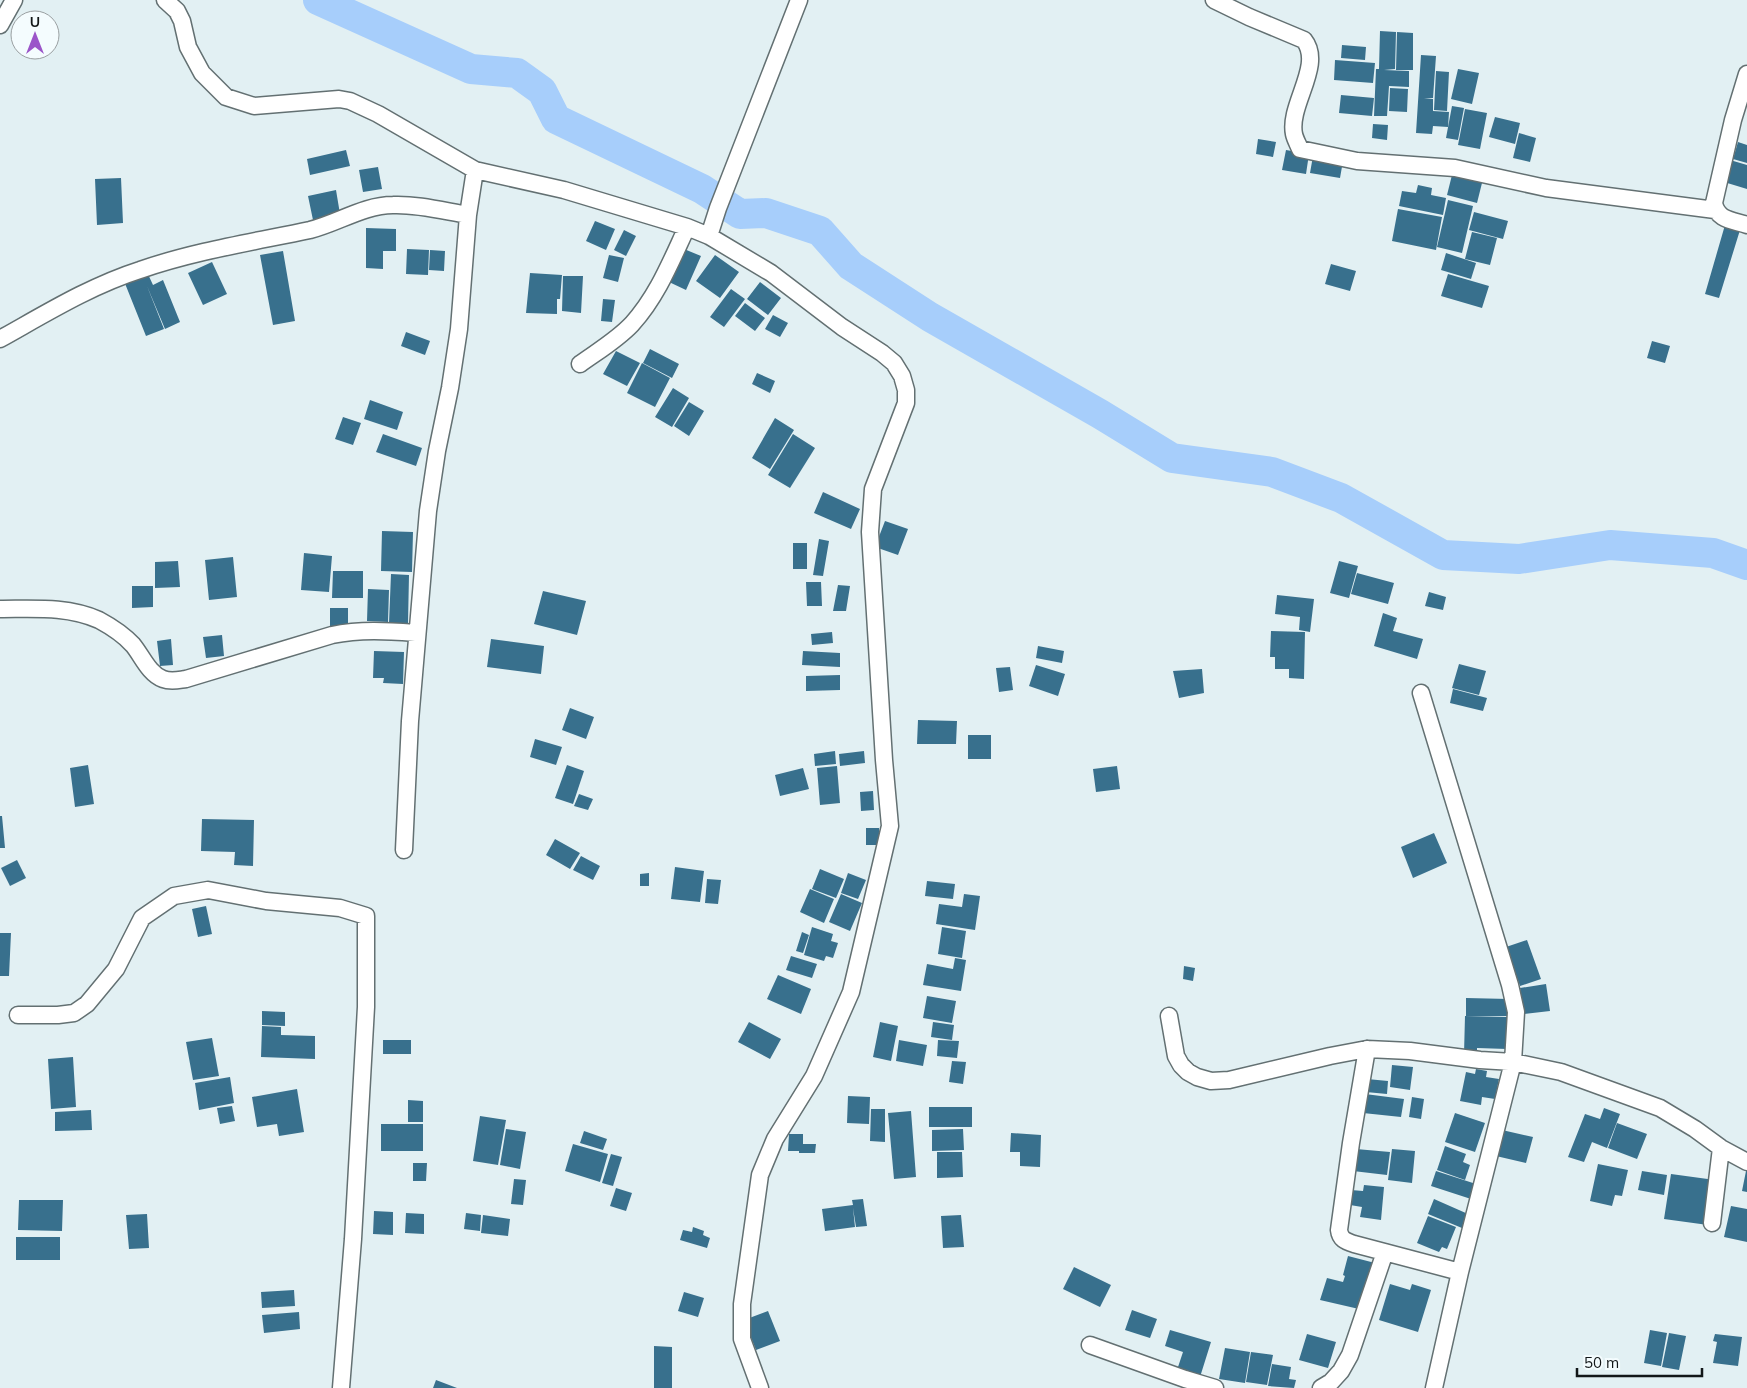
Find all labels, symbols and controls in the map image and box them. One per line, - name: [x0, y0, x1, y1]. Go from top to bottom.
- north arrow: [10, 10, 60, 60]
- text: U: [30, 13, 40, 31]
- scale bar: [1577, 1346, 1702, 1378]
- text: 50 m: [1584, 1353, 1619, 1372]

